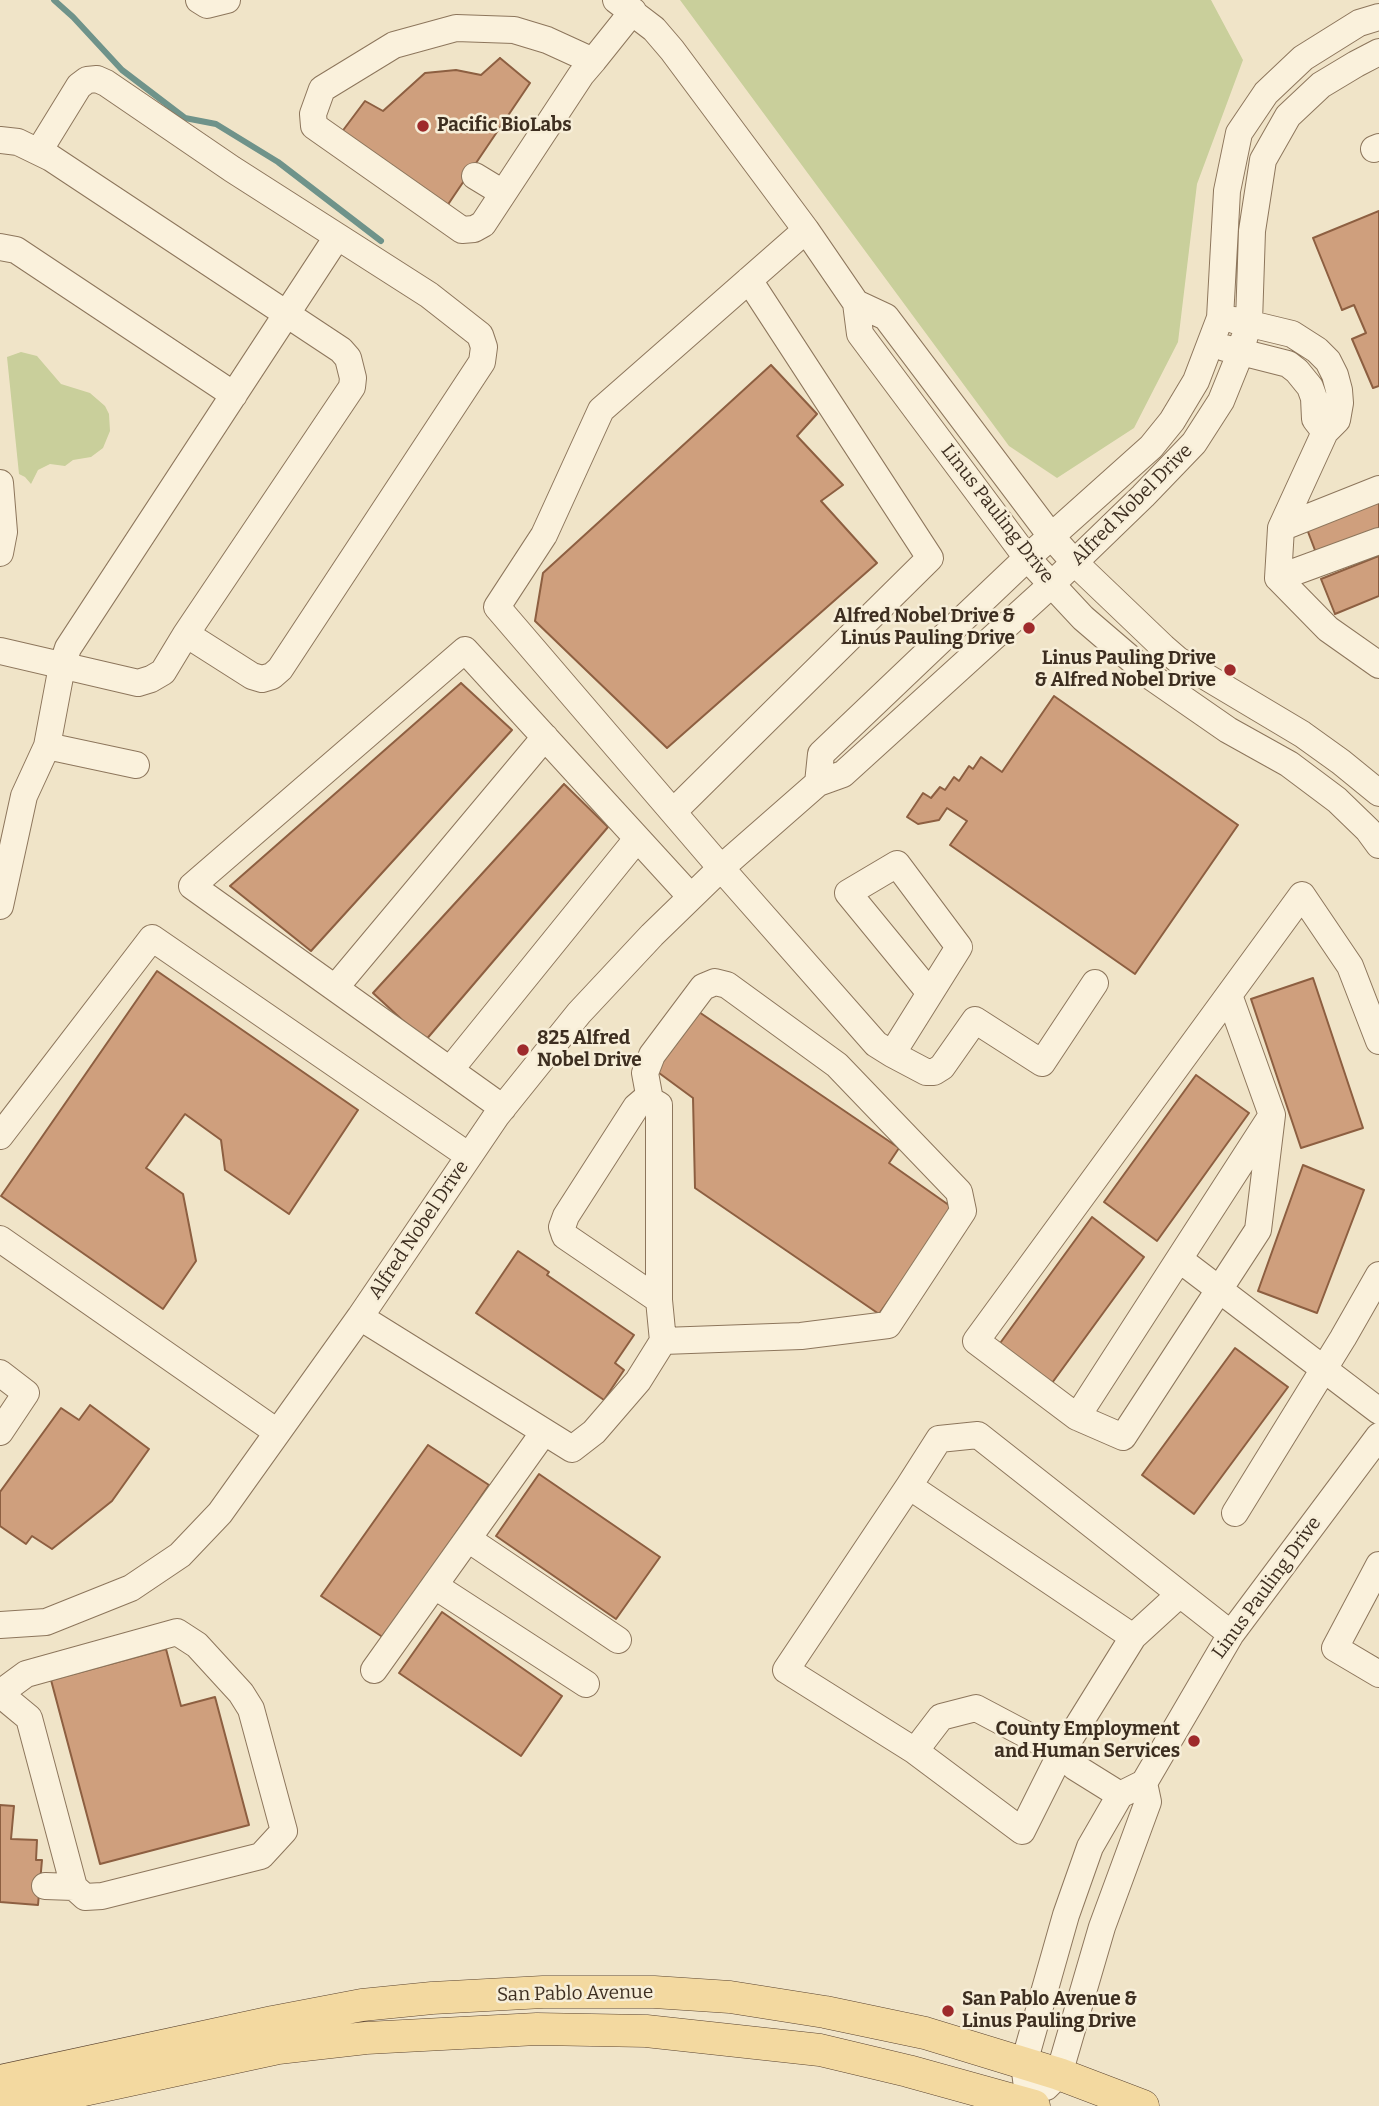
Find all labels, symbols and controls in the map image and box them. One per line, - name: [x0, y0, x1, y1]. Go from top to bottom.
- place label: Pacific BioLabs: [437, 115, 572, 137]
- marker: Pacific BioLabs: [415, 118, 431, 134]
- street label: Linus Pauling Drive: [936, 440, 1058, 588]
- street label: Alfred Nobel Drive: [1067, 440, 1197, 570]
- place label: Alfred Nobel Drive & Linus Pauling Drive: [834, 606, 1015, 650]
- marker: Alfred Nobel Drive & Linus Pauling Drive: [1021, 620, 1037, 636]
- place label: Linus Pauling Drive & Alfred Nobel Drive: [1035, 648, 1216, 692]
- marker: Linus Pauling Drive & Alfred Nobel Drive: [1222, 662, 1238, 678]
- place label: 825 Alfred Nobel Drive: [537, 1028, 642, 1072]
- marker: 825 Alfred Nobel Drive: [515, 1042, 531, 1058]
- street label: Alfred Nobel Drive: [364, 1156, 474, 1304]
- street label: Linus Pauling Drive: [1208, 1513, 1326, 1663]
- place label: County Employment and Human Services: [994, 1719, 1180, 1763]
- marker: County Employment and Human Services: [1186, 1733, 1202, 1749]
- street label: San Pablo Avenue: [497, 1981, 653, 2007]
- place label: San Pablo Avenue & Linus Pauling Drive: [962, 1989, 1137, 2033]
- marker: San Pablo Avenue & Linus Pauling Drive: [940, 2003, 956, 2019]

